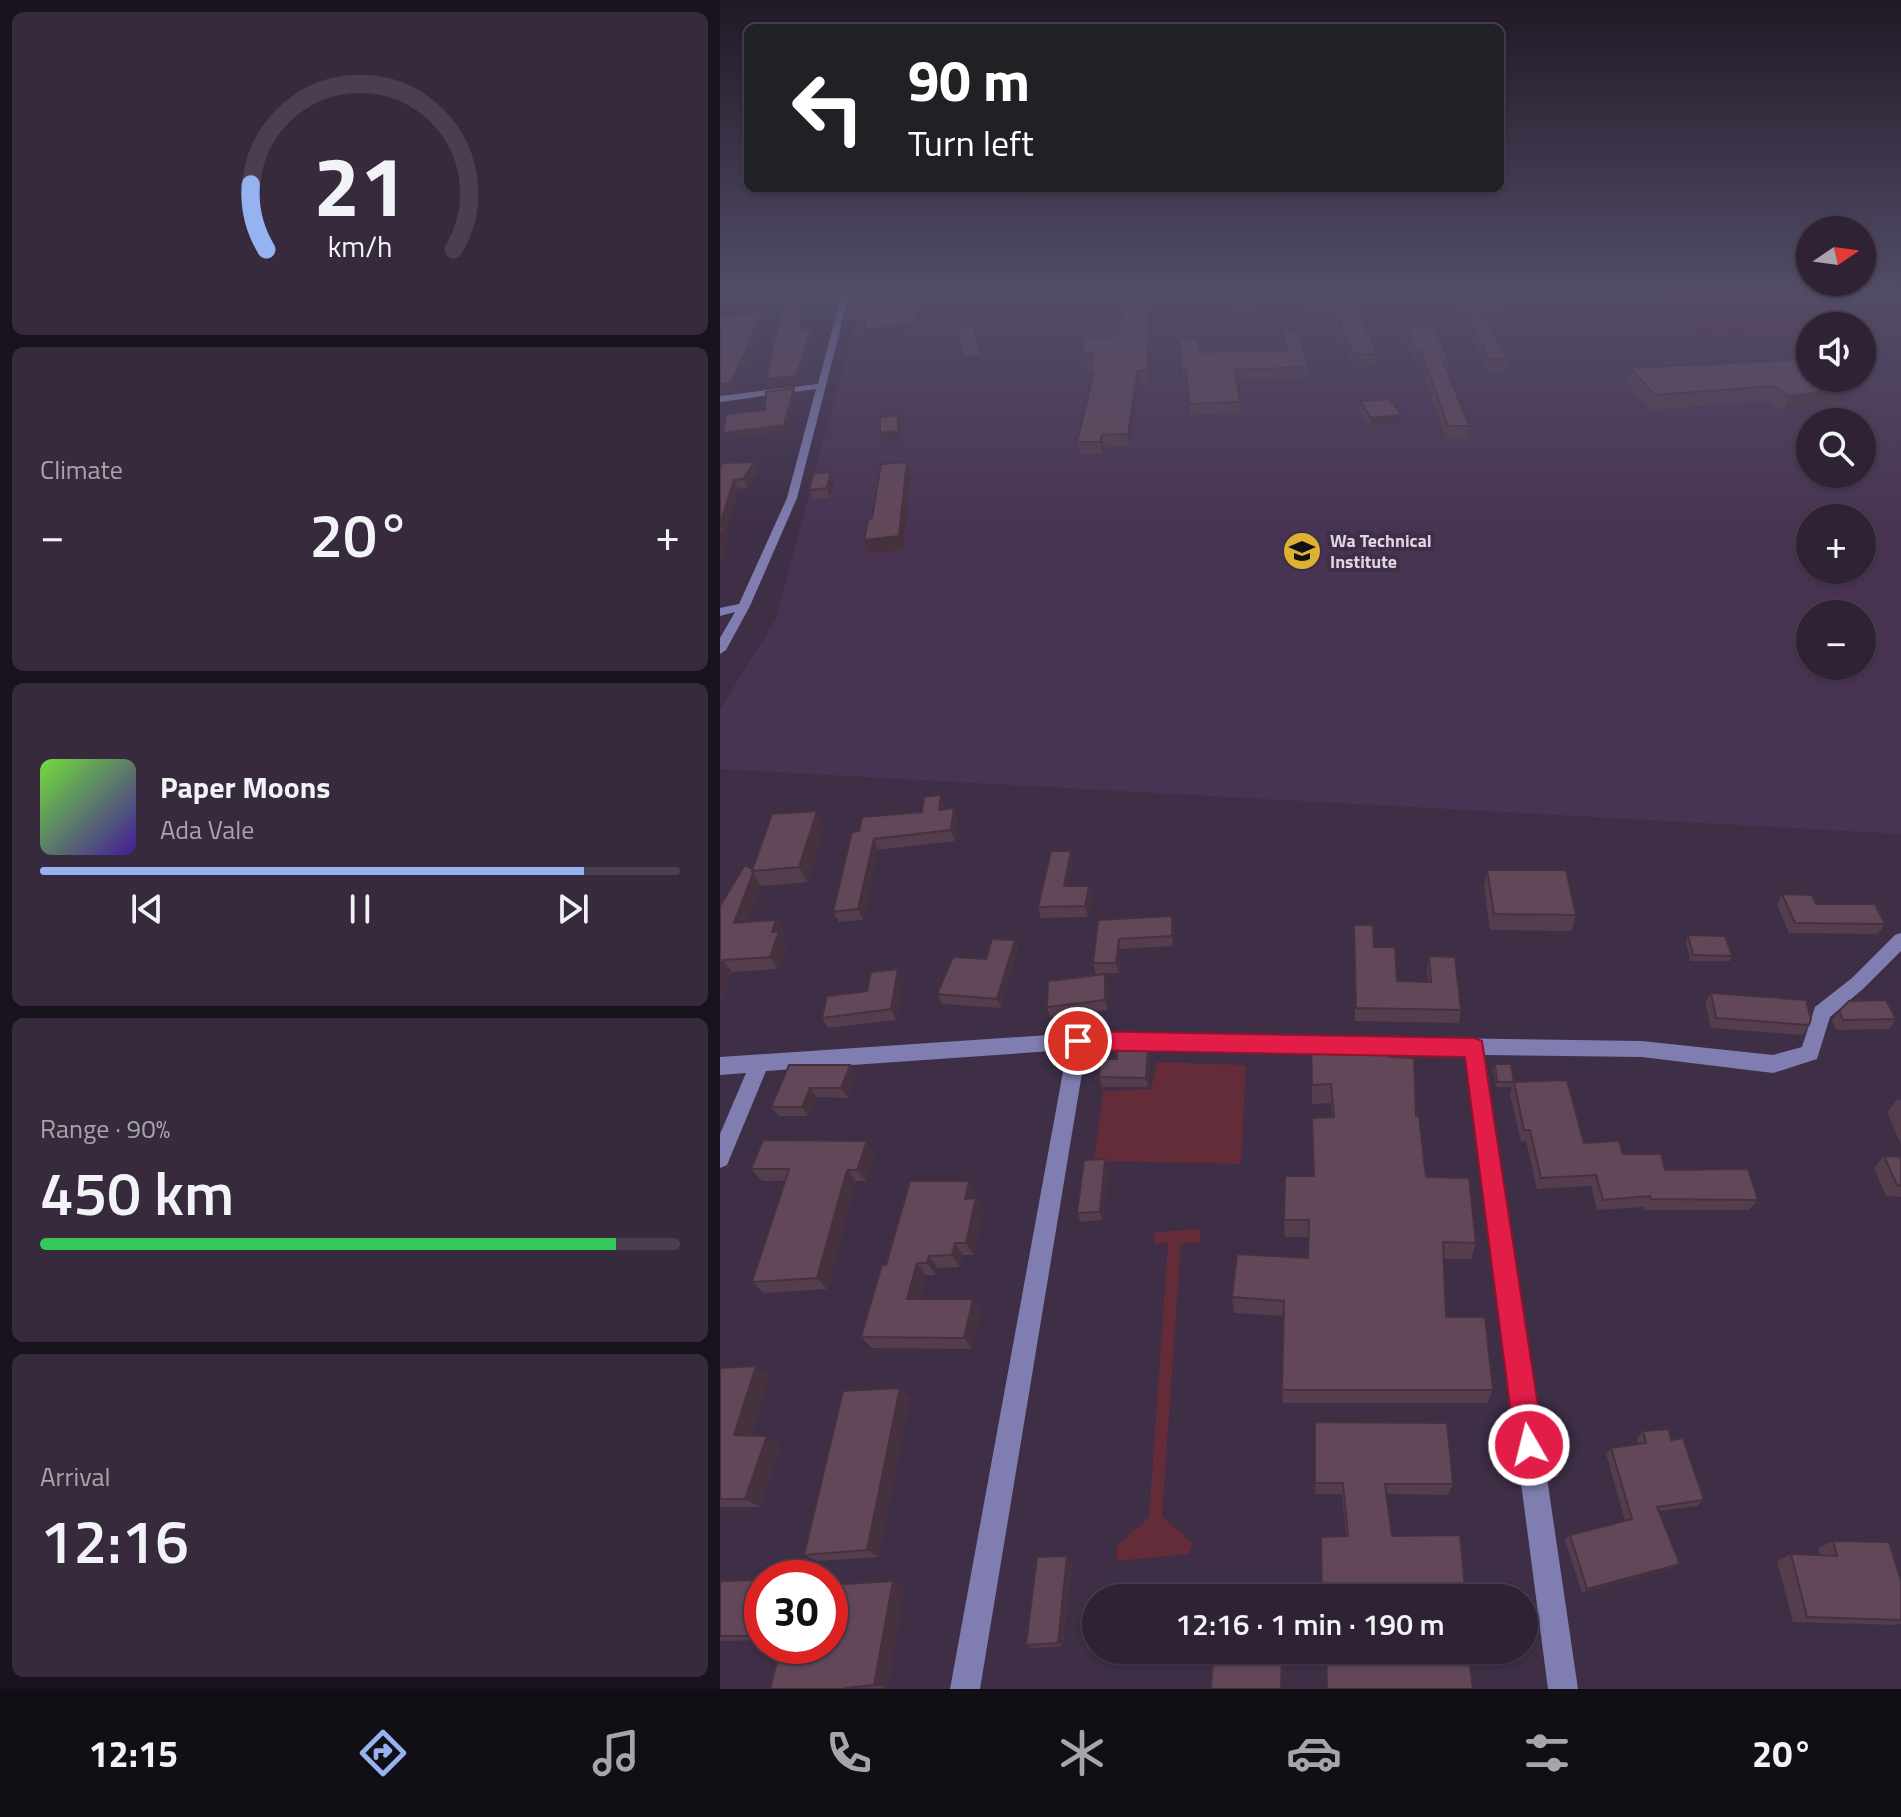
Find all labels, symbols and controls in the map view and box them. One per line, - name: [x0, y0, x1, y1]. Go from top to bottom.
- text: 90 m: [908, 38, 1030, 123]
- icon: left: [776, 56, 880, 160]
- text: Turn left: [908, 115, 1034, 170]
- text: 21: [313, 121, 407, 247]
- north arrow: [1796, 216, 1876, 296]
- map controls: [1796, 216, 1876, 680]
- text: km/h: [328, 225, 392, 268]
- button: sound: [1796, 312, 1876, 392]
- button: search: [1796, 408, 1876, 488]
- text: Climate: [40, 450, 123, 489]
- text: 20°: [310, 489, 410, 580]
- text: −: [40, 501, 65, 568]
- text: +: [655, 501, 680, 568]
- button: +: [1796, 504, 1876, 584]
- place label: Wa Technical Institute: [1330, 527, 1432, 575]
- school or university icon: Wa Technical Institute: [1281, 530, 1323, 572]
- button: −: [1796, 600, 1876, 680]
- text: Paper Moons: [160, 764, 330, 810]
- text: Ada Vale: [160, 810, 254, 849]
- icon: previous: [125, 887, 169, 931]
- icon: pause: [338, 887, 382, 931]
- icon: next: [551, 887, 595, 931]
- pin: [1044, 1007, 1112, 1075]
- icon: arrive: [1056, 1019, 1100, 1063]
- text: Range · 90%: [40, 1109, 170, 1148]
- text: 450 km: [40, 1147, 234, 1238]
- position arrow: [1487, 1403, 1571, 1487]
- text: Arrival: [40, 1457, 111, 1496]
- text: 12:16: [40, 1495, 189, 1586]
- speed limit sign: 30: [744, 1560, 848, 1664]
- text: 12:16 · 1 min · 190 m: [1175, 1601, 1445, 1647]
- icon: directions: [355, 1725, 411, 1781]
- icon: music: [588, 1725, 644, 1781]
- icon: phone: [821, 1725, 877, 1781]
- icon: climate: [1054, 1725, 1110, 1781]
- icon: car: [1286, 1725, 1342, 1781]
- icon: filters: [1519, 1725, 1575, 1781]
- text: 12:15: [88, 1726, 178, 1781]
- text: 20°: [1752, 1726, 1813, 1781]

